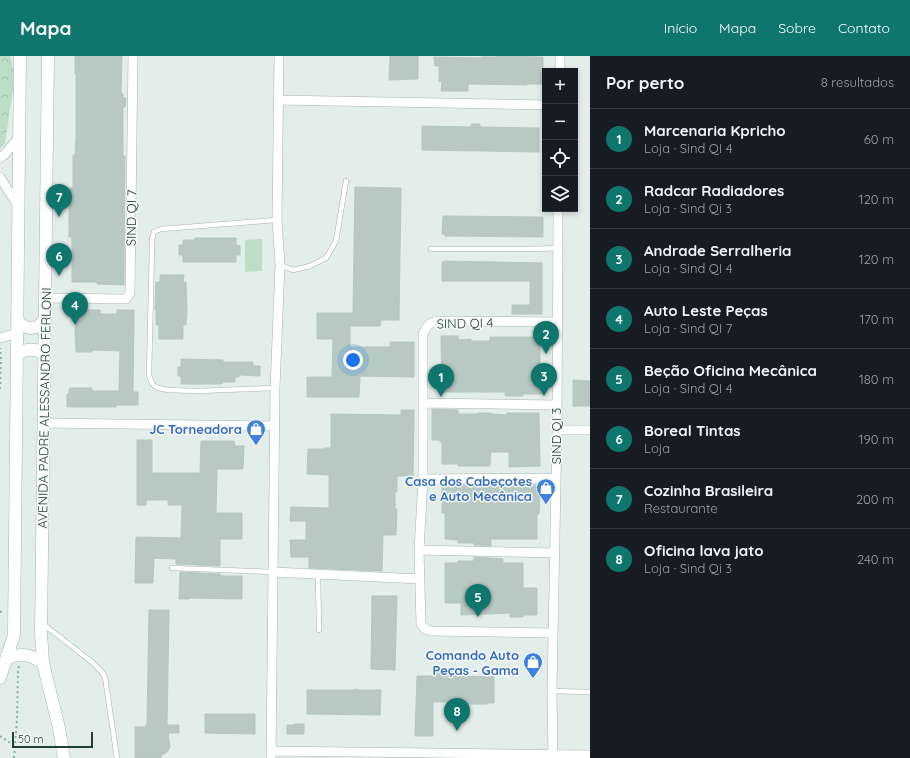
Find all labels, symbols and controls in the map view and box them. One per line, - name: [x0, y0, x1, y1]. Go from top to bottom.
- text: Mapa: [20, 16, 71, 40]
- text: Início: [664, 19, 697, 37]
- text: Mapa: [719, 19, 756, 37]
- text: Sobre: [778, 19, 816, 37]
- text: Contato: [838, 19, 890, 37]
- map controls: [542, 68, 578, 212]
- button: +: [542, 68, 578, 104]
- text: Por perto: [606, 72, 684, 93]
- text: 8 resultados: [821, 74, 894, 90]
- button: −: [542, 104, 578, 140]
- text: Marcenaria Kpricho: [644, 121, 786, 140]
- text: 1: [616, 131, 622, 147]
- text: 60 m: [864, 131, 894, 147]
- button: locate: [542, 140, 578, 176]
- text: Loja · Sind QI 4: [644, 140, 733, 156]
- button: layers: [542, 176, 578, 212]
- text: Radcar Radiadores: [644, 181, 784, 200]
- pin: 7: [46, 184, 72, 217]
- street label: SIND QI 7: [123, 189, 139, 246]
- text: 2: [615, 191, 623, 207]
- text: 120 m: [859, 191, 894, 207]
- text: Loja · Sind Qi 3: [644, 200, 732, 216]
- text: Andrade Serralheria: [644, 241, 791, 260]
- pin: 6: [46, 243, 72, 276]
- text: 3: [616, 251, 622, 267]
- text: 120 m: [859, 251, 894, 267]
- text: Loja · Sind QI 4: [644, 260, 733, 276]
- street label: AVENIDA PADRE ALESSANDRO FERLONI: [34, 287, 54, 529]
- pin: 4: [62, 292, 88, 325]
- text: Auto Leste Peças: [644, 301, 768, 320]
- text: 4: [615, 311, 623, 327]
- text: 170 m: [859, 311, 894, 327]
- street label: SIND QI 4: [437, 315, 494, 331]
- text: Loja · Sind QI 7: [644, 320, 732, 336]
- pin: 2: [533, 321, 559, 354]
- your location: [343, 350, 363, 370]
- text: Beção Oficina Mecânica: [644, 361, 817, 380]
- pin: 3: [531, 363, 557, 396]
- pin: 1: [428, 364, 454, 397]
- text: 5: [615, 371, 623, 387]
- text: 180 m: [859, 371, 894, 387]
- text: Loja · Sind QI 4: [644, 380, 733, 396]
- street label: SIND QI 3: [548, 408, 564, 464]
- shop icon: JC Torneadora: [245, 418, 267, 446]
- place label: JC Torneadora: [149, 421, 242, 437]
- text: Boreal Tintas: [644, 421, 741, 440]
- text: 6: [615, 431, 623, 447]
- text: 190 m: [859, 431, 894, 447]
- text: Loja: [644, 440, 670, 456]
- place label: Casa dos Cabeçotes e Auto Mecânica: [405, 473, 532, 504]
- shop icon: Casa dos Cabeçotes e Auto Mecânica: [535, 477, 557, 505]
- text: Cozinha Brasileira: [644, 481, 773, 500]
- text: 7: [615, 491, 623, 507]
- text: 200 m: [856, 491, 894, 507]
- text: Restaurante: [644, 500, 718, 516]
- text: Oficina lava jato: [644, 541, 764, 560]
- text: 8: [615, 551, 623, 567]
- text: 240 m: [857, 551, 894, 567]
- text: Loja · Sind Qi 3: [644, 560, 732, 576]
- pin: 5: [465, 584, 491, 617]
- place label: Comando Auto Peças - Gama: [426, 647, 519, 678]
- shop icon: Comando Auto Peças - Gama: [522, 651, 544, 679]
- pin: 8: [444, 698, 470, 731]
- scale bar: [12, 730, 93, 749]
- text: 50 m: [18, 732, 44, 746]

